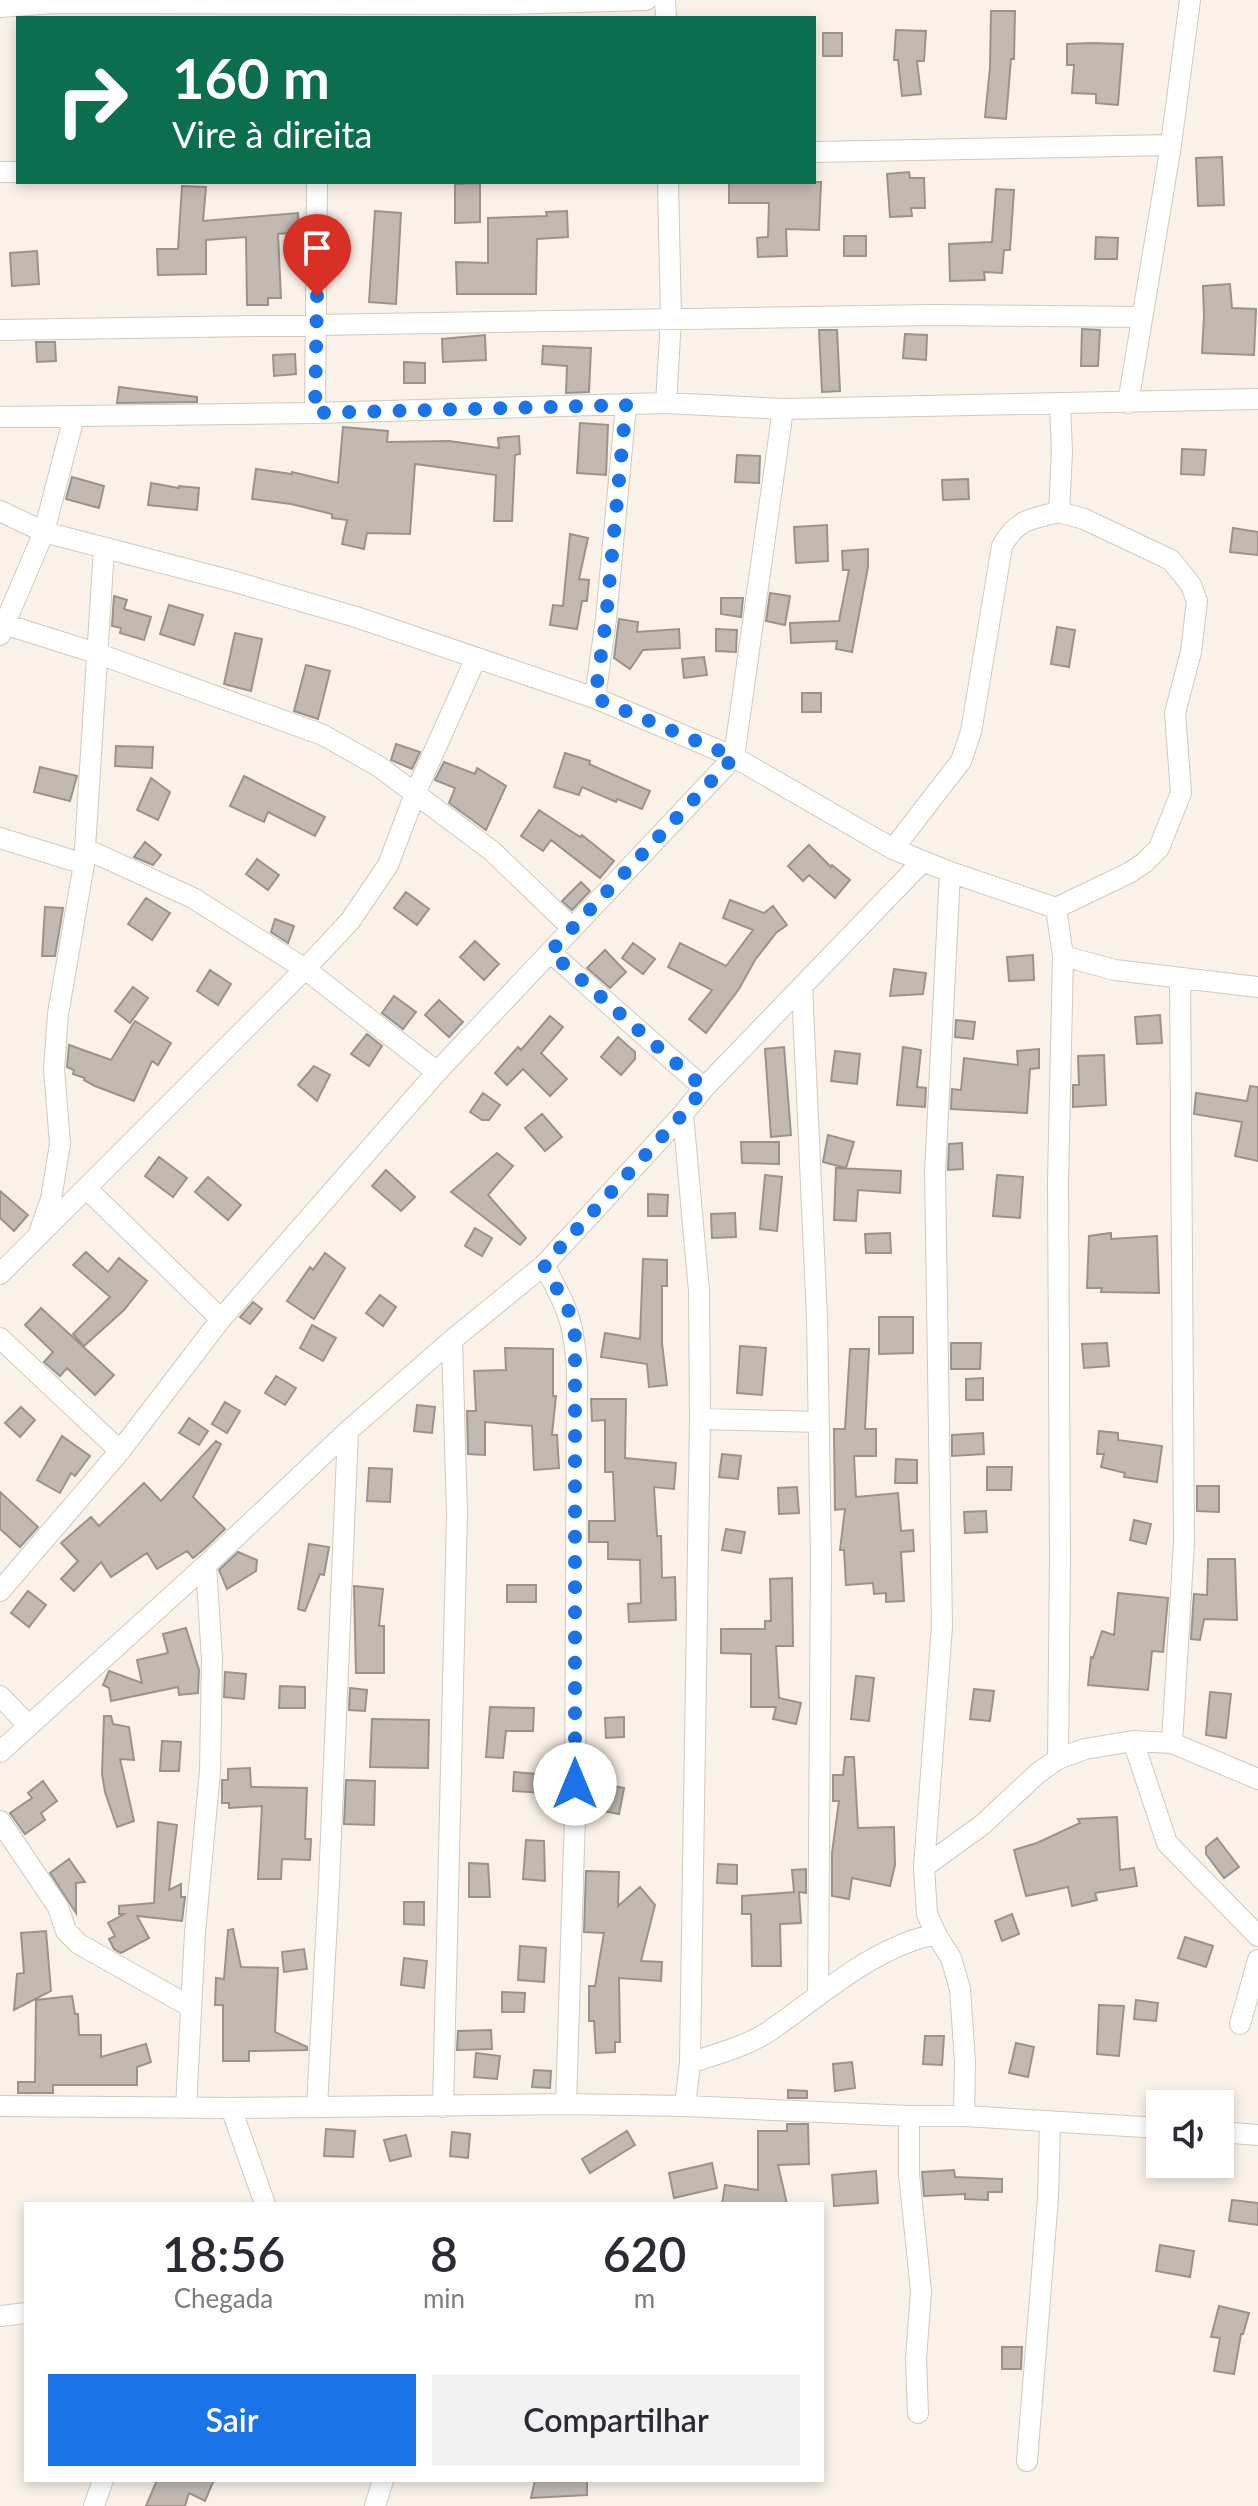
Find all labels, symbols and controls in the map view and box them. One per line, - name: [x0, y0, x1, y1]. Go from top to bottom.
- text: 160 m: [172, 44, 330, 111]
- icon: right: [40, 48, 144, 152]
- text: Vire à direita: [172, 112, 372, 156]
- pin: [283, 214, 351, 296]
- icon: arrive: [295, 226, 339, 270]
- position arrow: [533, 1742, 617, 1826]
- map controls: [1146, 2090, 1234, 2178]
- button: sound: [1146, 2090, 1234, 2178]
- text: 18:56: [162, 2225, 285, 2282]
- text: 8: [430, 2225, 458, 2282]
- text: 620: [603, 2225, 686, 2282]
- text: Chegada: [174, 2282, 273, 2314]
- text: min: [423, 2282, 465, 2314]
- text: m: [634, 2282, 655, 2314]
- button: Sair: [48, 2374, 416, 2466]
- button: Compartilhar: [432, 2374, 800, 2466]

